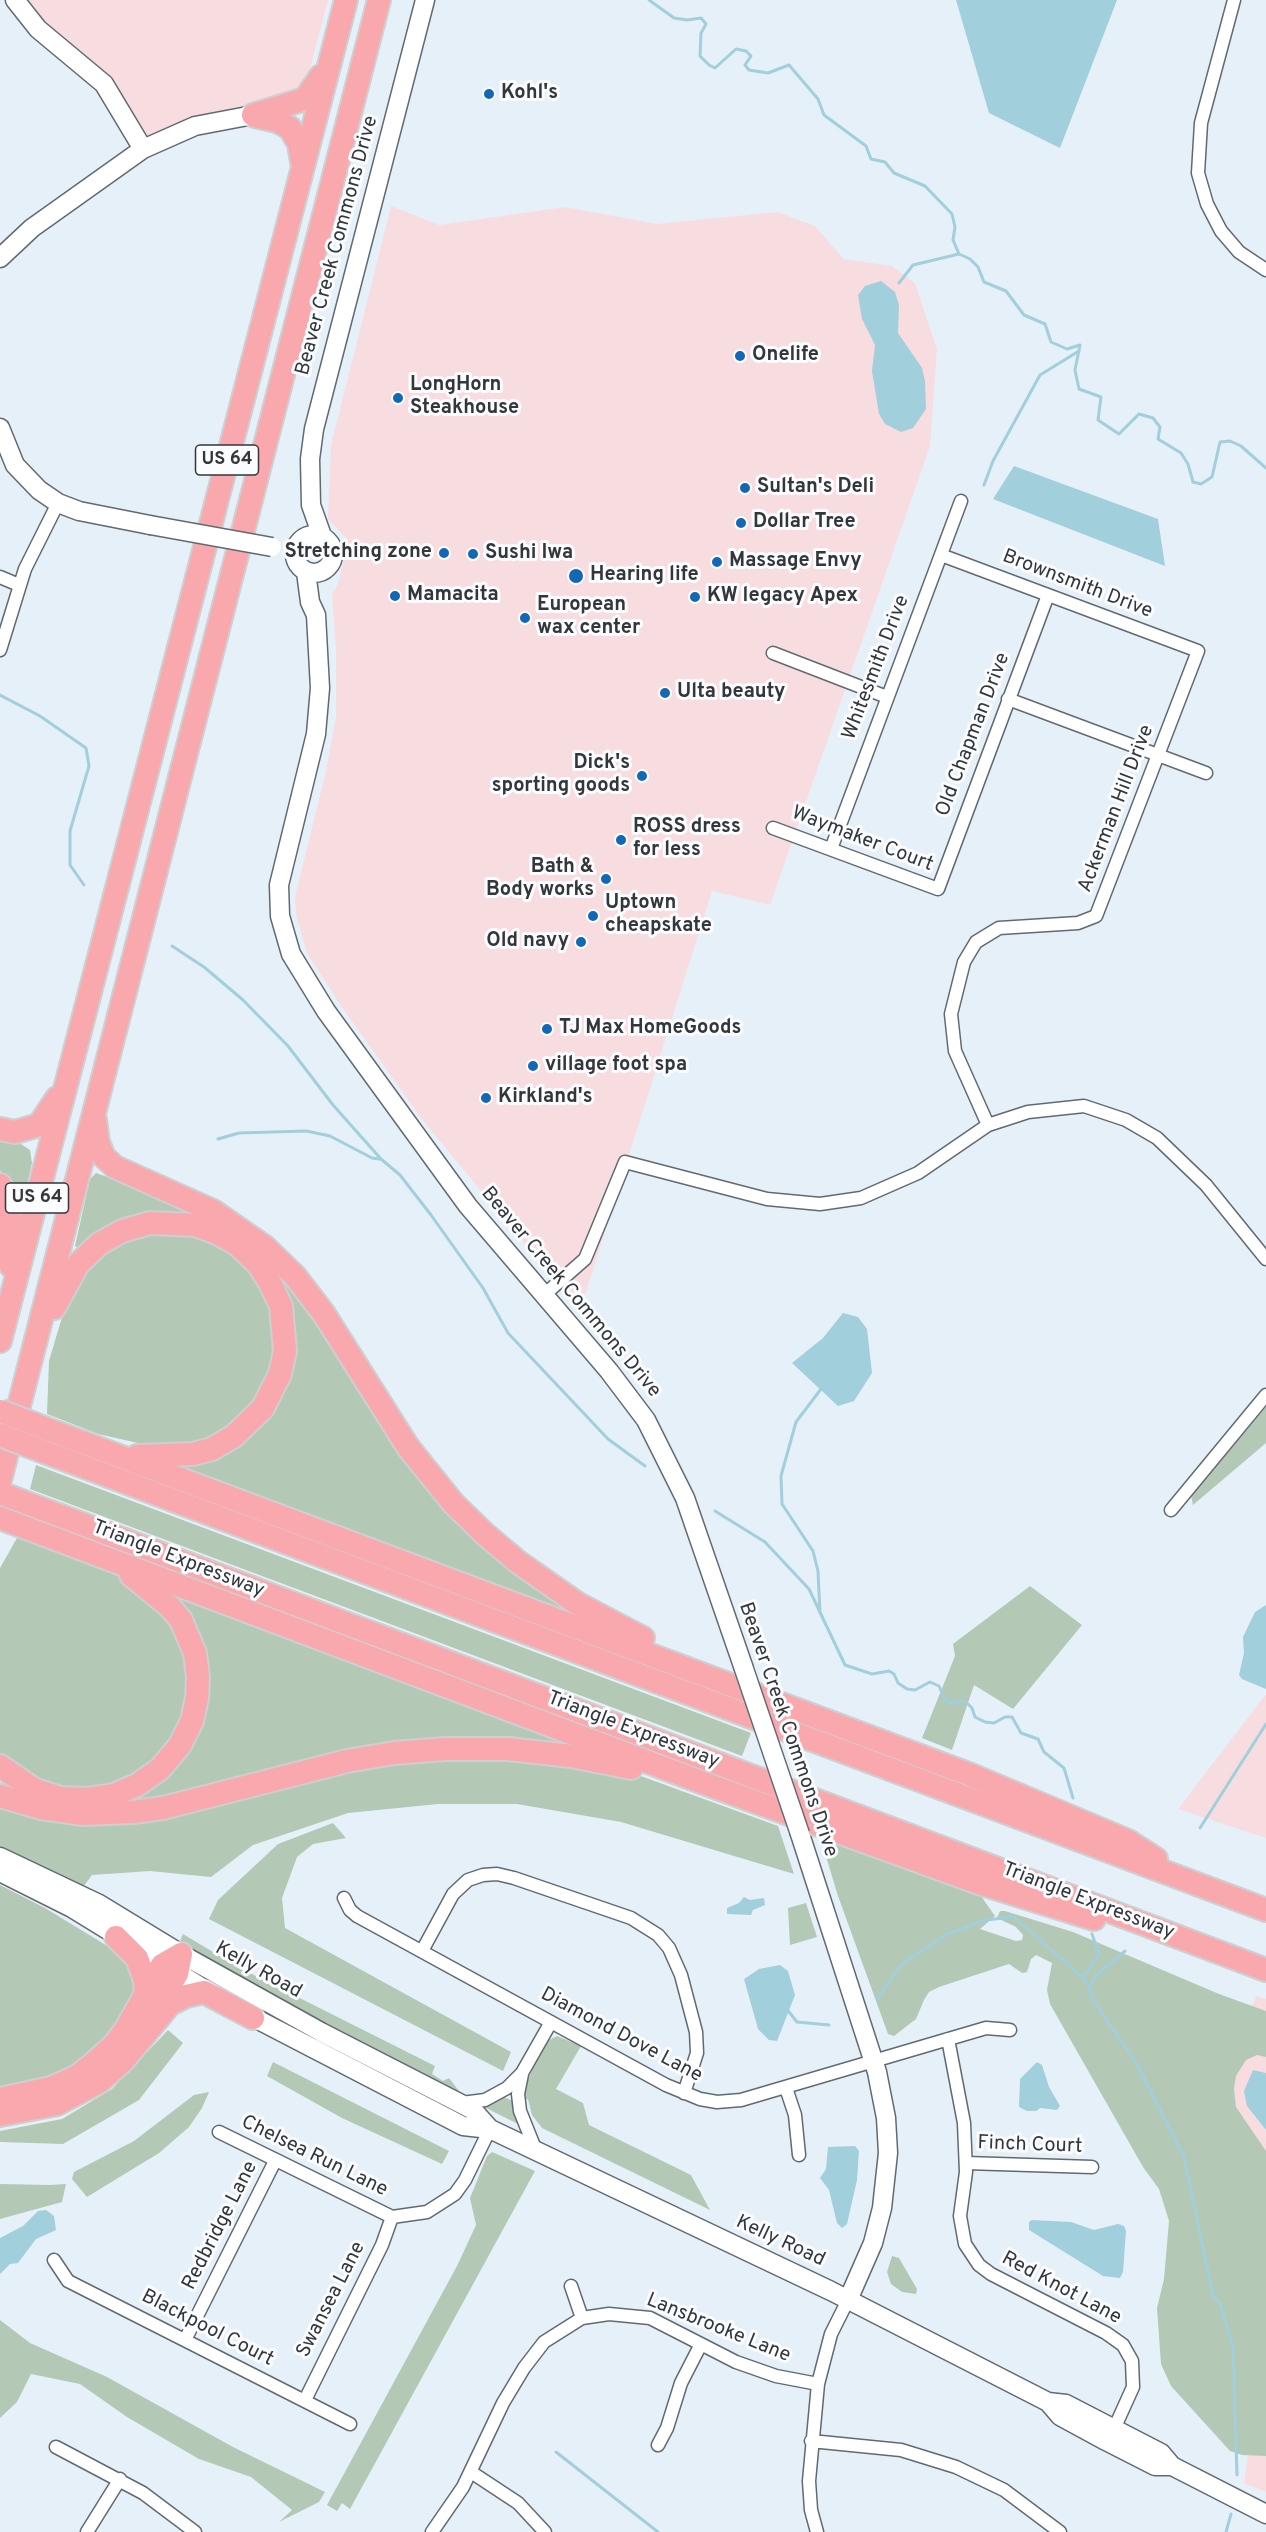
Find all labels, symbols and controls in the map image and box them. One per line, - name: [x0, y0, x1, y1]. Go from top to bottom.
- place label: Kohl's: [501, 82, 558, 106]
- marker: Kohl's: [482, 87, 496, 101]
- street label: Beaver Creek Commons Drive: [292, 114, 384, 378]
- place label: Onelife: [752, 344, 819, 368]
- marker: Onelife: [733, 349, 747, 363]
- place label: LongHorn Steakhouse: [410, 374, 519, 421]
- marker: LongHorn Steakhouse: [391, 391, 405, 405]
- road number: US 64: [196, 445, 258, 475]
- place label: Sultan's Deli: [757, 476, 874, 500]
- marker: Sultan's Deli: [738, 481, 752, 495]
- place label: Dollar Tree: [753, 511, 856, 535]
- marker: Dollar Tree: [734, 516, 748, 530]
- place label: Stretching zone: [285, 541, 432, 565]
- place label: Sushi Iwa: [485, 542, 573, 566]
- street label: Brownsmith Drive: [999, 545, 1155, 625]
- marker: Stretching zone: [437, 546, 451, 560]
- marker: Sushi Iwa: [466, 547, 480, 561]
- place label: Massage Envy: [729, 550, 862, 574]
- marker: Massage Envy: [710, 555, 724, 569]
- place label: Hearing life: [590, 564, 699, 588]
- marker: Hearing life: [567, 567, 585, 585]
- place label: Mamacita: [407, 584, 499, 608]
- place label: KW legacy Apex: [707, 585, 858, 609]
- marker: Mamacita: [388, 589, 402, 603]
- marker: KW legacy Apex: [688, 590, 702, 604]
- street label: Whitesmith Drive: [838, 592, 916, 744]
- place label: European wax center: [537, 594, 640, 641]
- marker: European wax center: [518, 611, 532, 625]
- street label: Old Chapman Drive: [932, 650, 1016, 820]
- place label: Ulta beauty: [677, 681, 785, 705]
- marker: Ulta beauty: [658, 686, 672, 700]
- street label: Ackerman Hill Drive: [1074, 722, 1160, 896]
- place label: Dick's sporting goods: [492, 752, 630, 799]
- marker: Dick's sporting goods: [635, 769, 649, 783]
- street label: Waymaker Court: [788, 802, 936, 878]
- place label: ROSS dress for less: [633, 816, 741, 863]
- marker: ROSS dress for less: [614, 833, 628, 847]
- place label: Bath & Body works: [486, 856, 594, 903]
- marker: Bath & Body works: [599, 872, 613, 886]
- place label: Uptown cheapskate: [605, 892, 712, 939]
- marker: Uptown cheapskate: [586, 909, 600, 923]
- place label: Old navy: [486, 930, 569, 954]
- marker: Old navy: [574, 935, 588, 949]
- place label: TJ Max HomeGoods: [559, 1017, 741, 1041]
- marker: TJ Max HomeGoods: [540, 1022, 554, 1036]
- place label: village foot spa: [545, 1054, 687, 1078]
- marker: village foot spa: [526, 1059, 540, 1073]
- place label: Kirkland's: [498, 1086, 593, 1110]
- marker: Kirkland's: [479, 1091, 493, 1105]
- road number: US 64: [6, 1183, 68, 1213]
- street label: Beaver Creek Commons Drive: [475, 1183, 665, 1403]
- street label: Triangle Expressway: [89, 1516, 267, 1604]
- street label: Beaver Creek Commons Drive: [732, 1600, 842, 1860]
- street label: Triangle Expressway: [544, 1687, 722, 1775]
- street label: Triangle Expressway: [999, 1858, 1177, 1946]
- street label: Kelly Road: [210, 1937, 306, 2005]
- street label: Diamond Dove Lane: [536, 1983, 706, 2089]
- street label: Chelsea Run Lane: [237, 2111, 391, 2203]
- street label: Finch Court: [977, 2132, 1083, 2160]
- street label: Redbridge Lane: [178, 2158, 264, 2294]
- street label: Kelly Road: [732, 2211, 828, 2273]
- street label: Swansea Lane: [293, 2238, 371, 2362]
- street label: Red Knot Lane: [997, 2247, 1125, 2331]
- street label: Blackpool Court: [137, 2285, 277, 2373]
- street label: Lansbrooke Lane: [642, 2289, 794, 2369]

